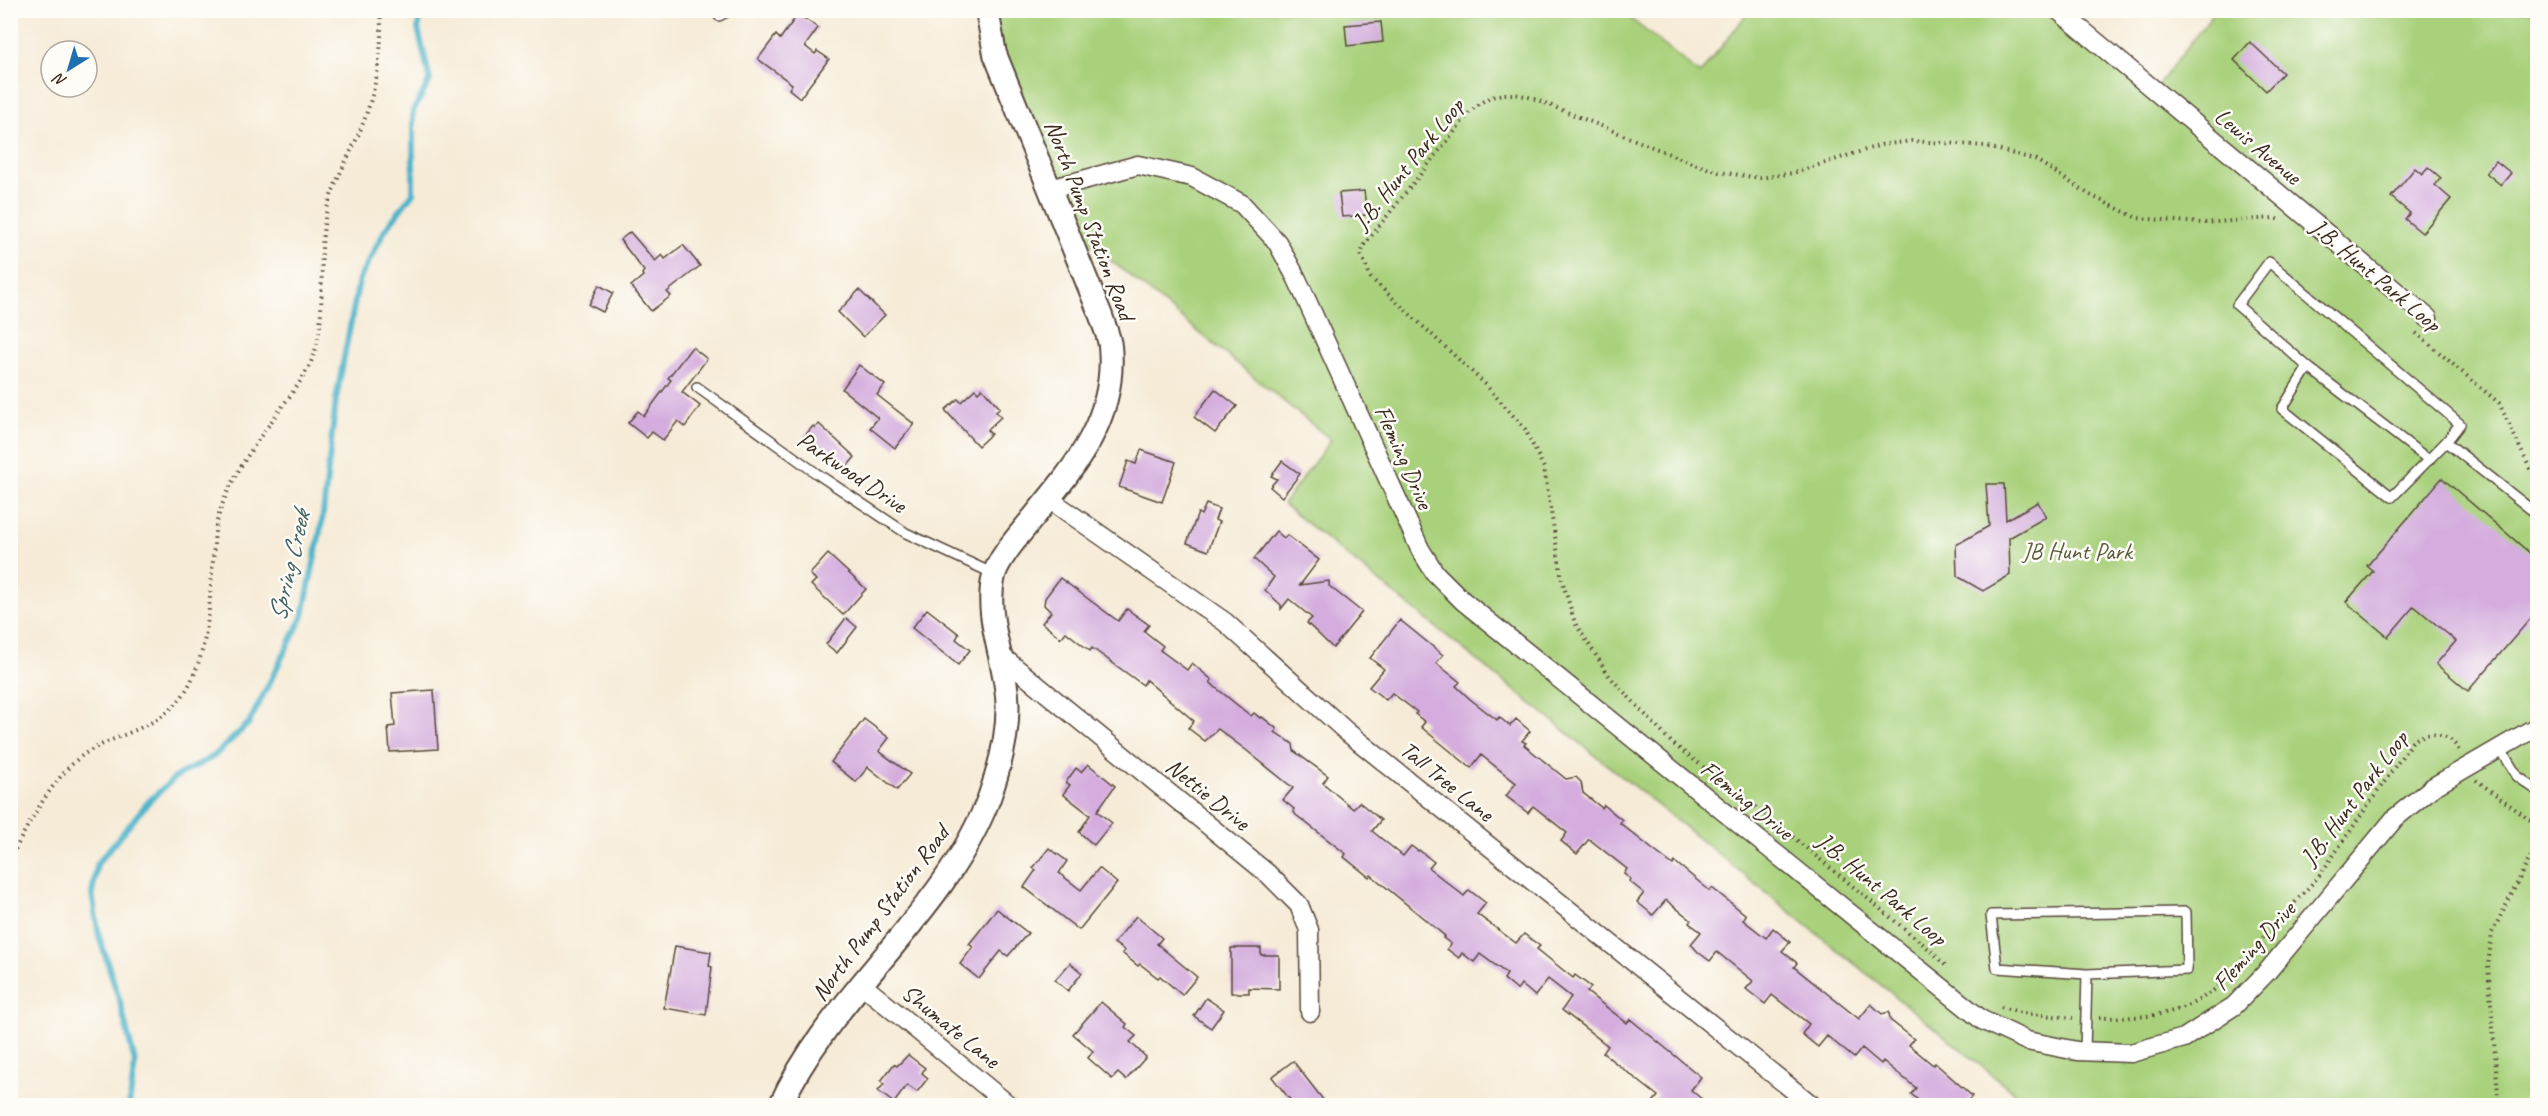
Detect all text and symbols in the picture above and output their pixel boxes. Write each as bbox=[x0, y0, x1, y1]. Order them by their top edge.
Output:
north arrow bbox=[39, 39, 99, 99]
text: N bbox=[48, 67, 71, 91]
street label: J.B. Hunt Park Loop bbox=[1345, 90, 1472, 237]
street label: Lewis Avenue bbox=[2209, 101, 2309, 192]
street label: North Pump Station Road bbox=[1038, 116, 1143, 328]
street label: J.B. Hunt Park Loop bbox=[2304, 211, 2449, 339]
street label: Fleming Drive bbox=[1368, 401, 1441, 515]
street label: Parkwood Drive bbox=[792, 425, 914, 521]
water label: Spring Creek bbox=[260, 502, 319, 624]
park label: JB Hunt Park bbox=[2021, 536, 2134, 566]
street label: J.B. Hunt Park Loop bbox=[2293, 723, 2416, 872]
street label: Tall Tree Lane bbox=[1394, 734, 1502, 829]
street label: Nettie Drive bbox=[1160, 751, 1258, 838]
street label: Fleming Drive bbox=[1695, 754, 1801, 848]
street label: North Pump Station Road bbox=[804, 817, 958, 1007]
street label: J.B. Hunt Park Loop bbox=[1810, 825, 1955, 953]
street label: Fleming Drive bbox=[2206, 893, 2304, 997]
street label: Shumate Lane bbox=[896, 977, 1008, 1076]

